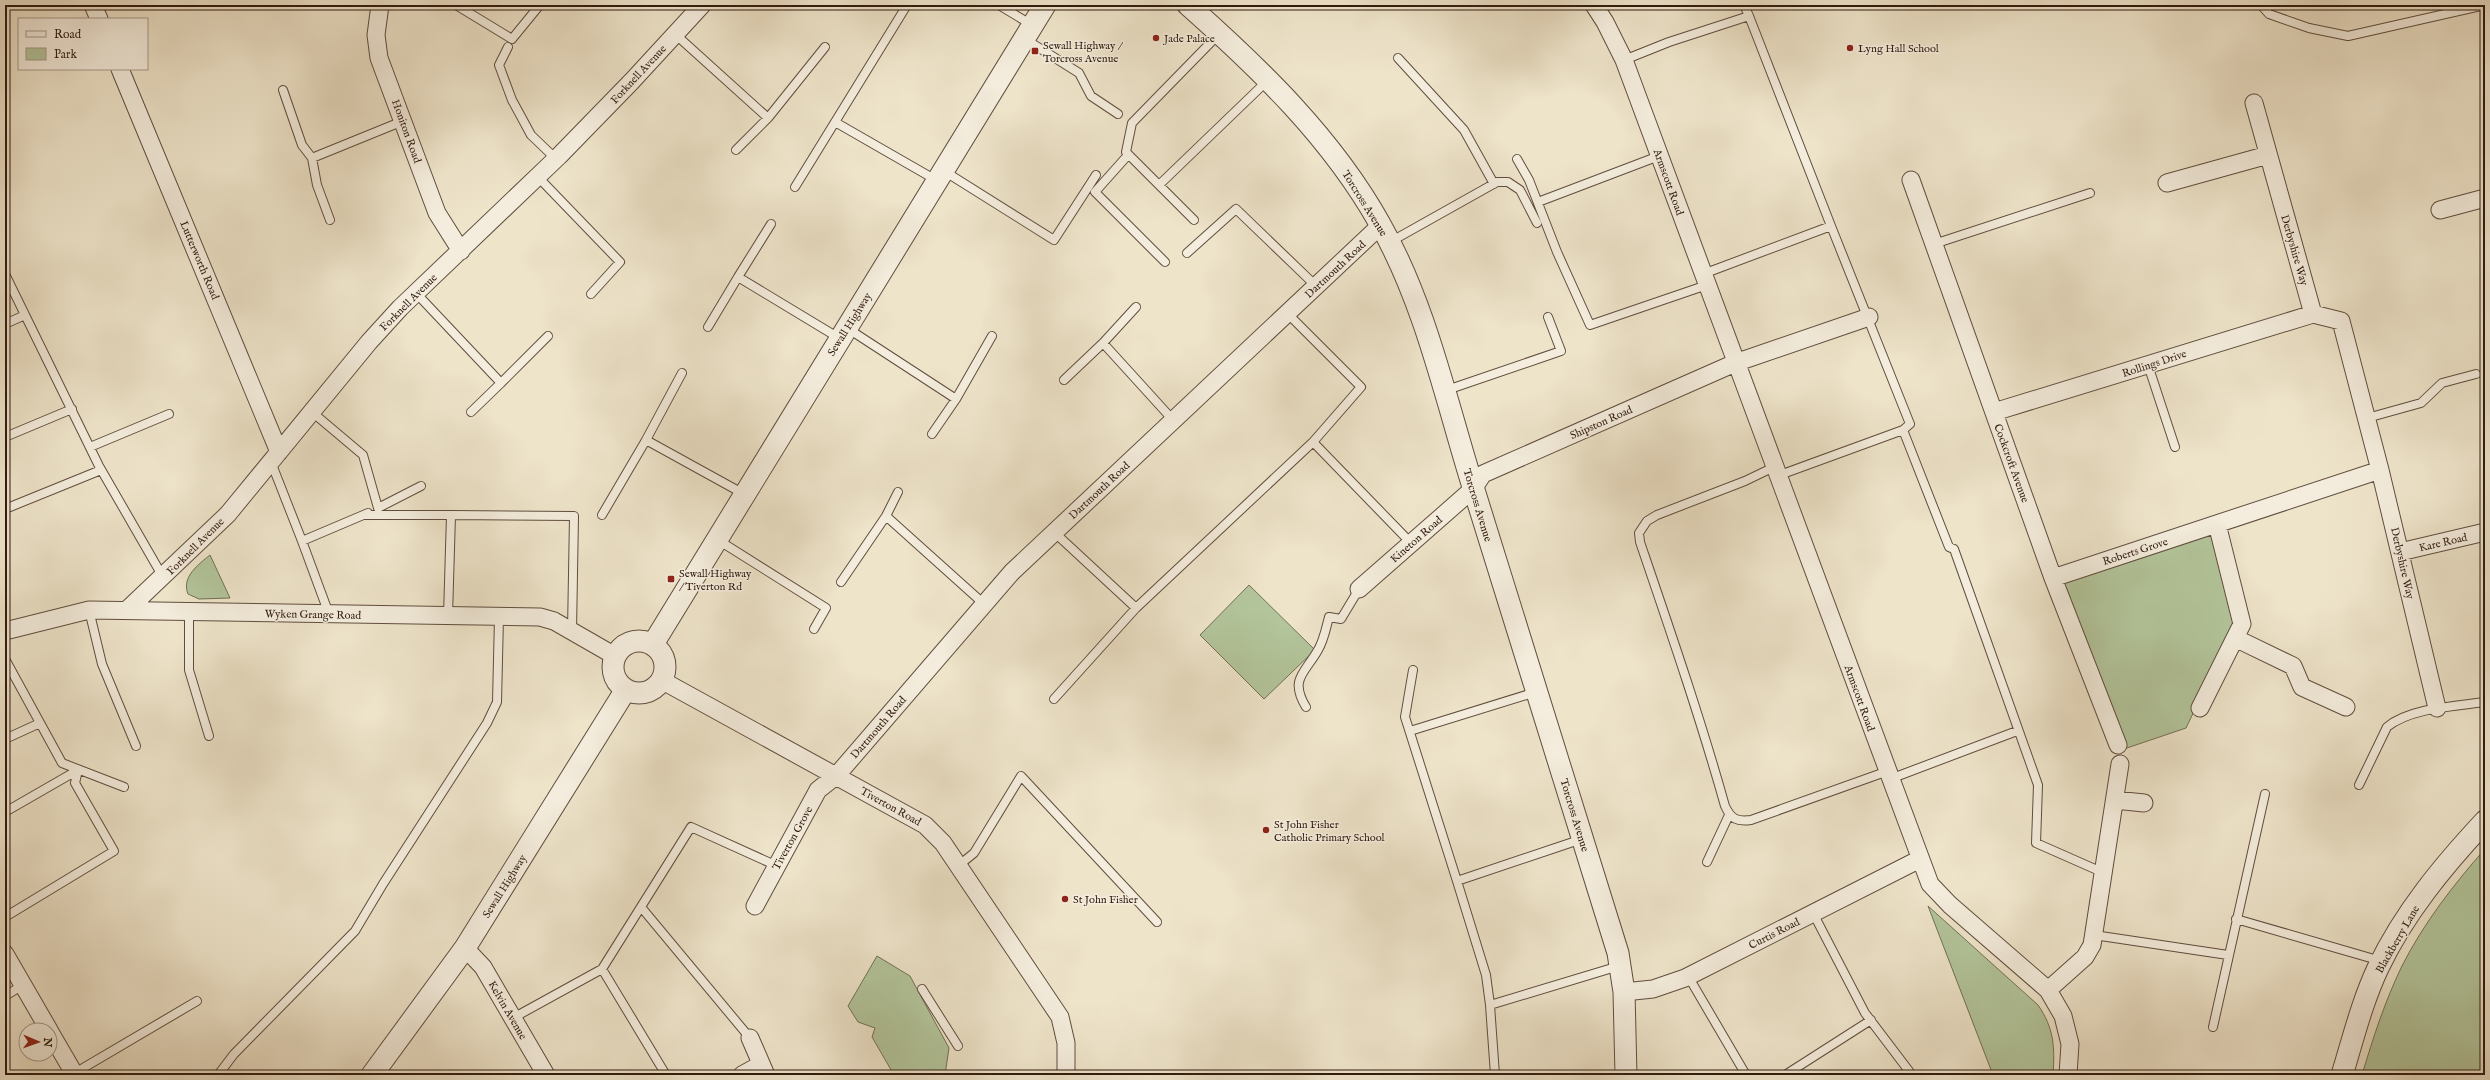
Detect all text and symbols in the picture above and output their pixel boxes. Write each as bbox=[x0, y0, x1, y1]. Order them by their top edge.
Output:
legend bbox=[18, 18, 148, 70]
text: Road bbox=[54, 27, 82, 42]
place label: Jade Palace bbox=[1162, 32, 1215, 46]
marker: Jade Palace bbox=[1151, 33, 1161, 43]
place label: Sewall Highway / Torcross Avenue bbox=[1043, 39, 1124, 66]
street label: Forknell Avenue bbox=[608, 42, 670, 107]
place label: Lyng Hall School bbox=[1858, 42, 1939, 56]
marker: Lyng Hall School bbox=[1845, 43, 1855, 53]
marker: Sewall Highway / Torcross Avenue bbox=[1030, 46, 1040, 56]
text: Park bbox=[54, 47, 77, 62]
street label: Honiton Road bbox=[388, 98, 424, 165]
street label: Armscott Road bbox=[1649, 146, 1687, 217]
street label: Torcross Avenue bbox=[1338, 168, 1390, 239]
street label: Derbyshire Way bbox=[2277, 213, 2311, 288]
street label: Lutterworth Road bbox=[176, 219, 222, 302]
street label: Dartmouth Road bbox=[1302, 238, 1369, 302]
street label: Forknell Avenue bbox=[377, 271, 440, 334]
street label: Sewall Highway bbox=[825, 290, 875, 359]
street label: Rollings Drive bbox=[2120, 347, 2188, 381]
street label: Shipston Road bbox=[1568, 403, 1635, 443]
street label: Cockcroft Avenue bbox=[1990, 422, 2032, 505]
street label: Dartmouth Road bbox=[1066, 459, 1133, 523]
street label: Torcross Avenue bbox=[1459, 467, 1495, 543]
street label: Kineton Road bbox=[1388, 513, 1446, 566]
street label: Forknell Avenue bbox=[164, 515, 227, 578]
street label: Derbyshire Way bbox=[2387, 526, 2417, 601]
street label: Kare Road bbox=[2418, 531, 2469, 555]
street label: Roberts Grove bbox=[2101, 535, 2170, 569]
place label: Sewall Highway / Tiverton Rd bbox=[679, 567, 752, 594]
marker: Sewall Highway / Tiverton Rd bbox=[666, 574, 676, 584]
street label: Wyken Grange Road bbox=[265, 607, 361, 623]
street label: Armscott Road bbox=[1840, 662, 1878, 733]
street label: Dartmouth Road bbox=[848, 693, 910, 762]
street label: Torcross Avenue bbox=[1556, 777, 1592, 853]
street label: Tiverton Road bbox=[858, 784, 924, 829]
street label: Tiverton Grove bbox=[769, 804, 816, 873]
place label: St John Fisher Catholic Primary School bbox=[1274, 818, 1385, 845]
marker: St John Fisher Catholic Primary School bbox=[1261, 825, 1271, 835]
street label: Sewall Highway bbox=[480, 852, 530, 921]
place label: St John Fisher bbox=[1073, 893, 1138, 907]
marker: St John Fisher bbox=[1060, 894, 1070, 904]
street label: Blackberry Lane bbox=[2373, 903, 2423, 976]
street label: Curtis Road bbox=[1747, 915, 1802, 953]
street label: Kelvin Avenue bbox=[485, 979, 530, 1042]
north arrow bbox=[18, 1022, 58, 1062]
text: N bbox=[40, 1036, 54, 1048]

